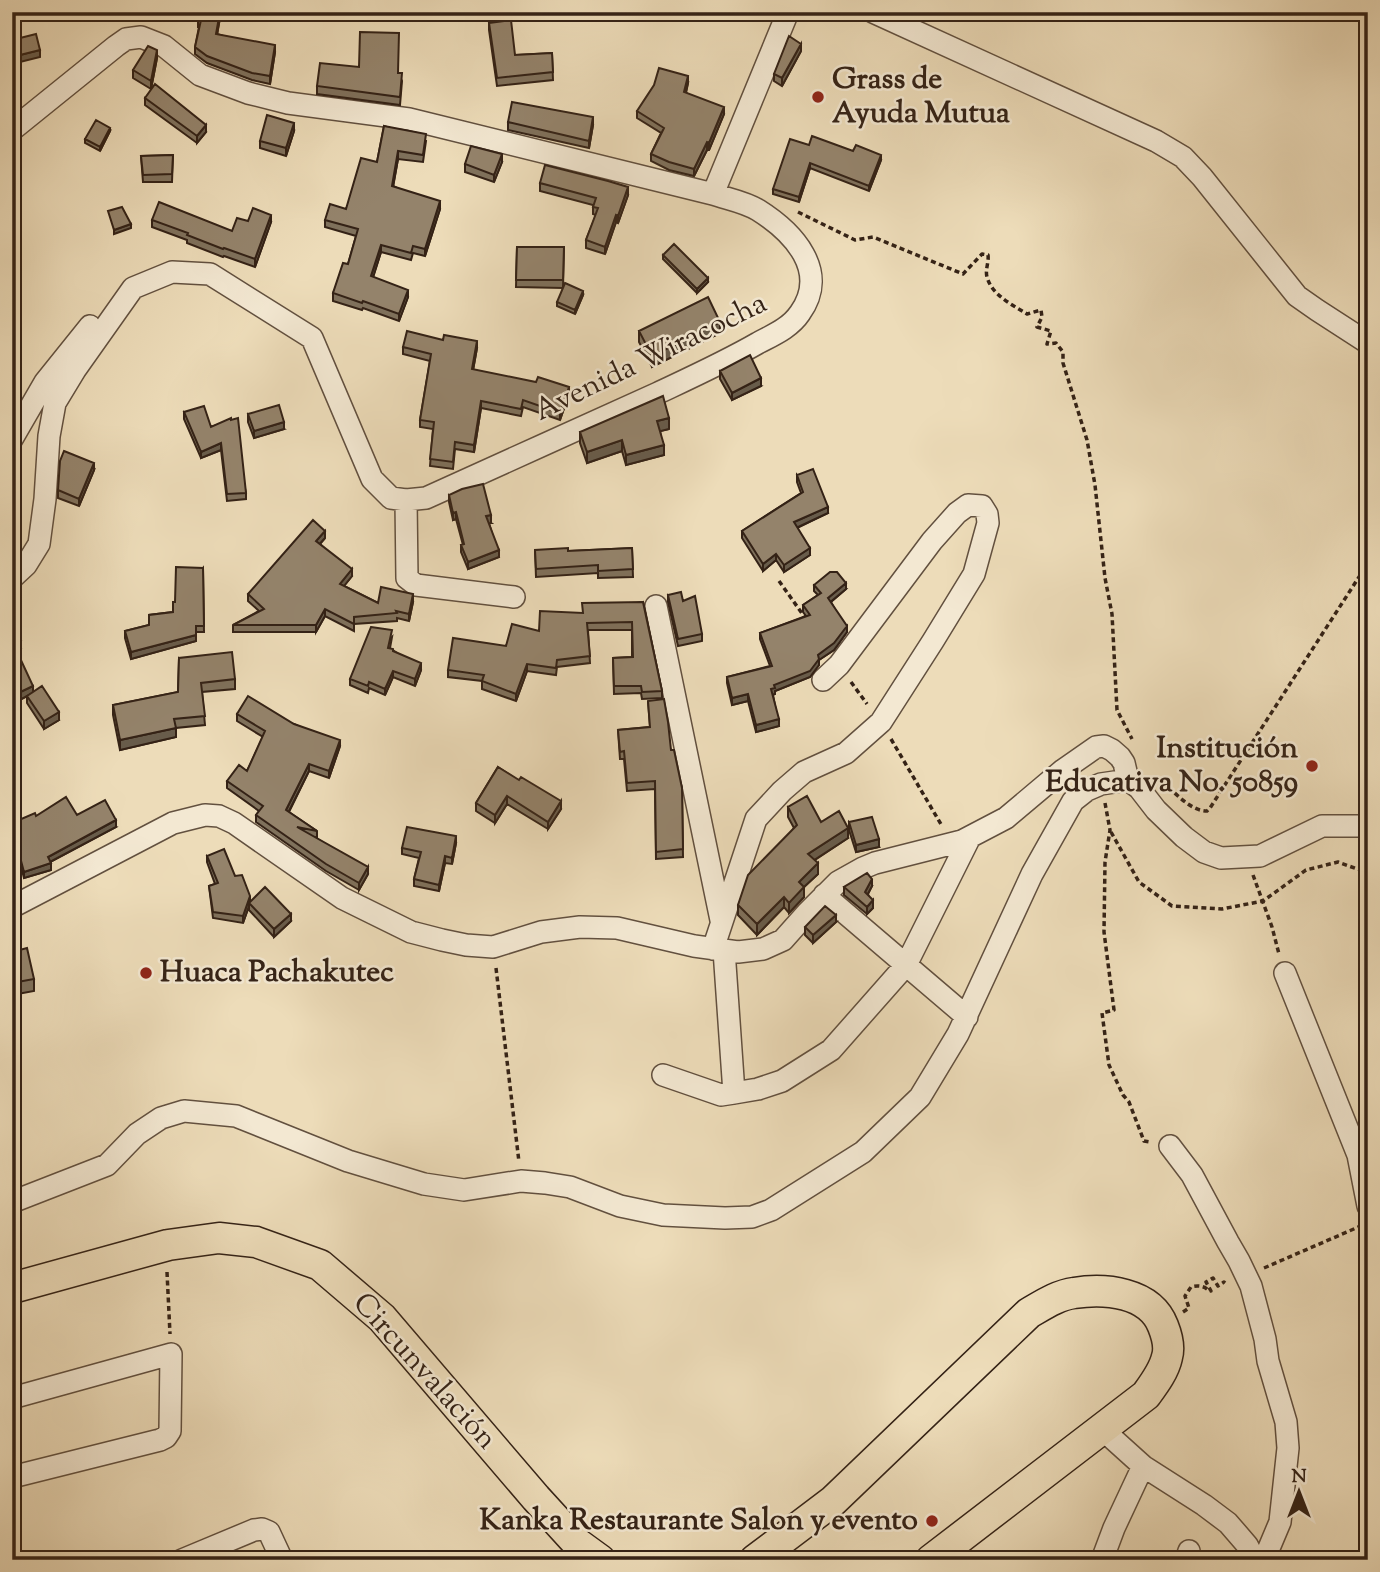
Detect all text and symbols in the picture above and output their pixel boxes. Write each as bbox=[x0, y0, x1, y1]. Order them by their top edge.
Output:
place label: Grass de Ayuda Mutua bbox=[832, 59, 1010, 136]
marker: Grass de Ayuda Mutua bbox=[810, 89, 826, 105]
street label: Avenida Wiracocha bbox=[527, 283, 775, 433]
place label: Institución Educativa No. 50859 bbox=[1045, 728, 1298, 805]
marker: Institución Educativa No. 50859 bbox=[1304, 758, 1320, 774]
place label: Huaca Pachakutec bbox=[160, 952, 394, 995]
marker: Huaca Pachakutec bbox=[138, 965, 154, 981]
street label: Circunvalación bbox=[342, 1284, 507, 1460]
north arrow bbox=[1264, 1456, 1334, 1526]
text: N bbox=[1291, 1464, 1307, 1491]
place label: Kanka Restaurante Salon y evento bbox=[480, 1500, 918, 1543]
marker: Kanka Restaurante Salon y evento bbox=[924, 1513, 940, 1529]

